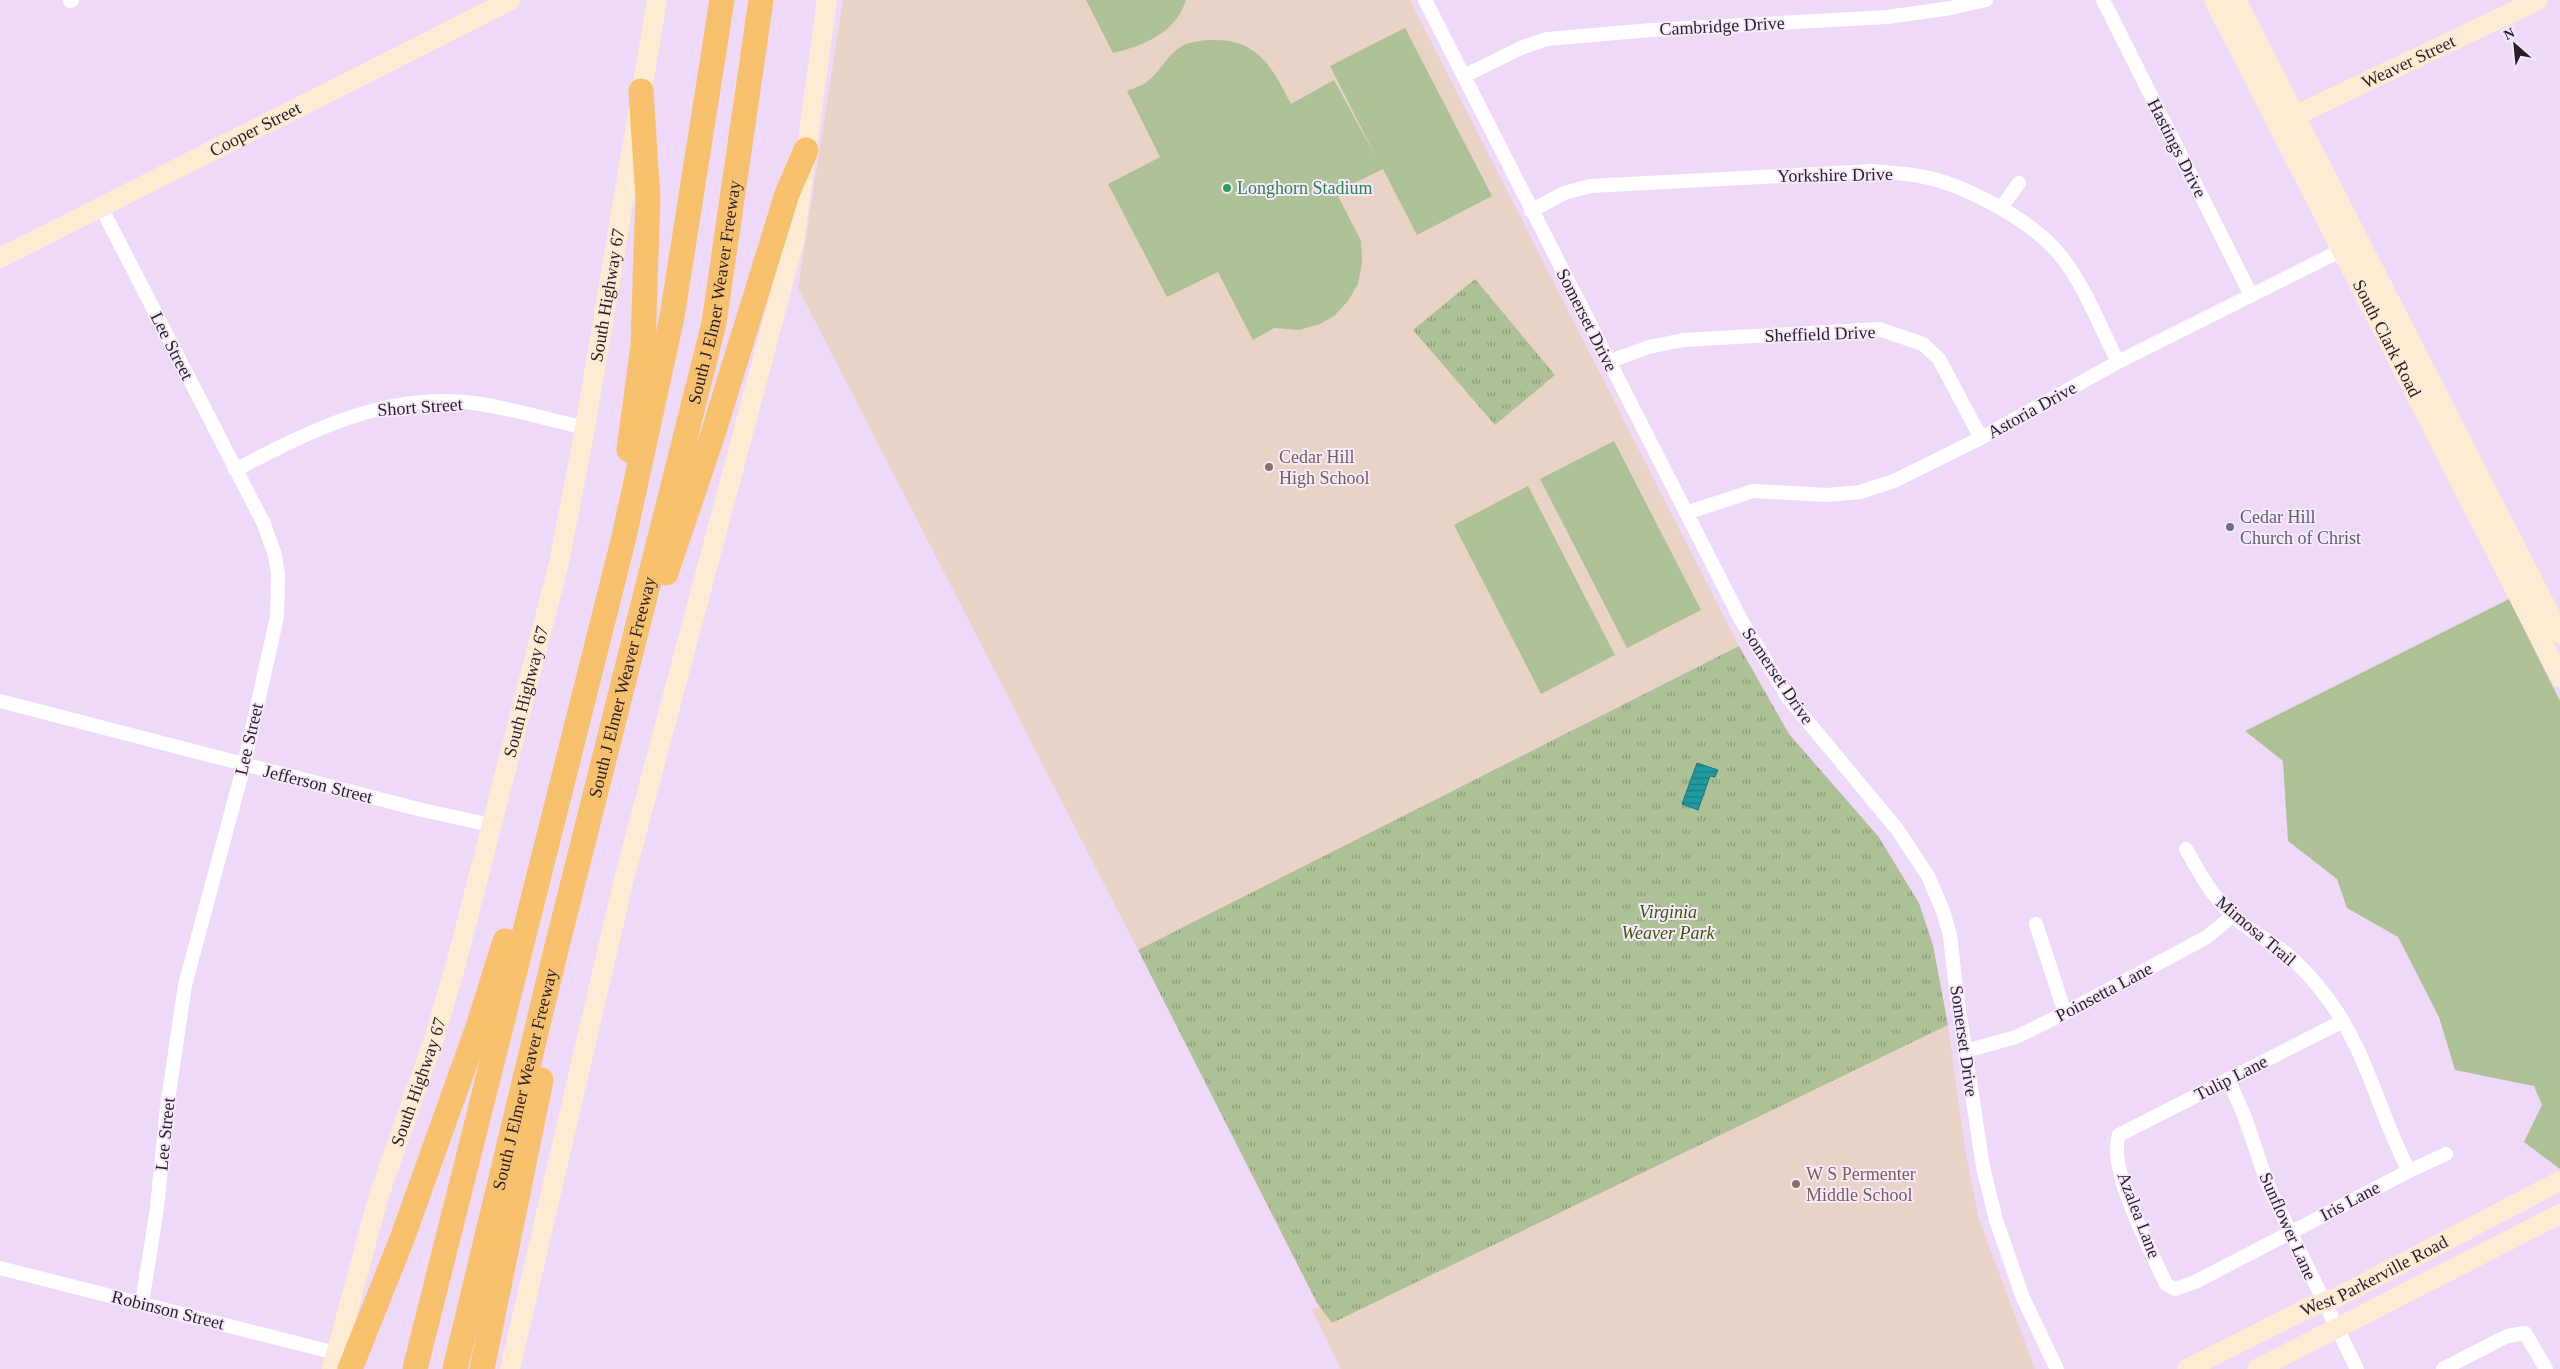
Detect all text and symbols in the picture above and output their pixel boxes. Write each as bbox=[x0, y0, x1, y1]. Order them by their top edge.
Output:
street label: Cambridge Drive bbox=[1659, 13, 1785, 39]
north arrow bbox=[2490, 20, 2540, 70]
text: N bbox=[2501, 25, 2517, 43]
street label: Weaver Street bbox=[2359, 31, 2459, 92]
street label: Hastings Drive bbox=[2143, 95, 2211, 201]
street label: Cooper Street bbox=[206, 98, 304, 160]
street label: Yorkshire Drive bbox=[1777, 164, 1893, 186]
place label: Longhorn Stadium bbox=[1237, 178, 1373, 198]
street label: South J Elmer Weaver Freeway bbox=[684, 179, 745, 406]
marker: Longhorn Stadium bbox=[1221, 182, 1233, 194]
street label: South Highway 67 bbox=[586, 227, 628, 363]
street label: Somerset Drive bbox=[1553, 265, 1621, 375]
street label: South Clark Road bbox=[2349, 276, 2425, 400]
street label: Lee Street bbox=[146, 309, 198, 383]
street label: Sheffield Drive bbox=[1764, 322, 1876, 346]
street label: Astoria Drive bbox=[1984, 377, 2080, 443]
street label: Short Street bbox=[377, 394, 463, 420]
place label: Cedar Hill High School bbox=[1279, 447, 1370, 488]
marker: Cedar Hill High School bbox=[1263, 461, 1275, 473]
place label: Cedar Hill Church of Christ bbox=[2240, 507, 2361, 548]
marker: Cedar Hill Church of Christ bbox=[2224, 521, 2236, 533]
street label: South J Elmer Weaver Freeway bbox=[585, 575, 660, 800]
street label: South Highway 67 bbox=[499, 624, 552, 760]
street label: Somerset Drive bbox=[1738, 624, 1818, 728]
street label: Lee Street bbox=[231, 701, 267, 777]
street label: Jefferson Street bbox=[261, 761, 375, 807]
street label: Mimosa Trail bbox=[2212, 892, 2300, 970]
park label: Virginia Weaver Park bbox=[1622, 902, 1715, 943]
street label: Poinsetta Lane bbox=[2052, 958, 2156, 1026]
street label: South J Elmer Weaver Freeway bbox=[488, 966, 561, 1192]
street label: Somerset Drive bbox=[1946, 984, 1982, 1098]
street label: South Highway 67 bbox=[387, 1015, 450, 1149]
street label: Tulip Lane bbox=[2191, 1051, 2271, 1105]
street label: Lee Street bbox=[151, 1096, 179, 1172]
place label: W S Permenter Middle School bbox=[1806, 1164, 1916, 1205]
street label: Azalea Lane bbox=[2113, 1169, 2165, 1261]
street label: Sunflower Lane bbox=[2255, 1169, 2321, 1283]
street label: Iris Lane bbox=[2317, 1177, 2383, 1225]
marker: W S Permenter Middle School bbox=[1790, 1178, 1802, 1190]
street label: West Parkerville Road bbox=[2297, 1231, 2451, 1320]
street label: Robinson Street bbox=[110, 1286, 226, 1334]

